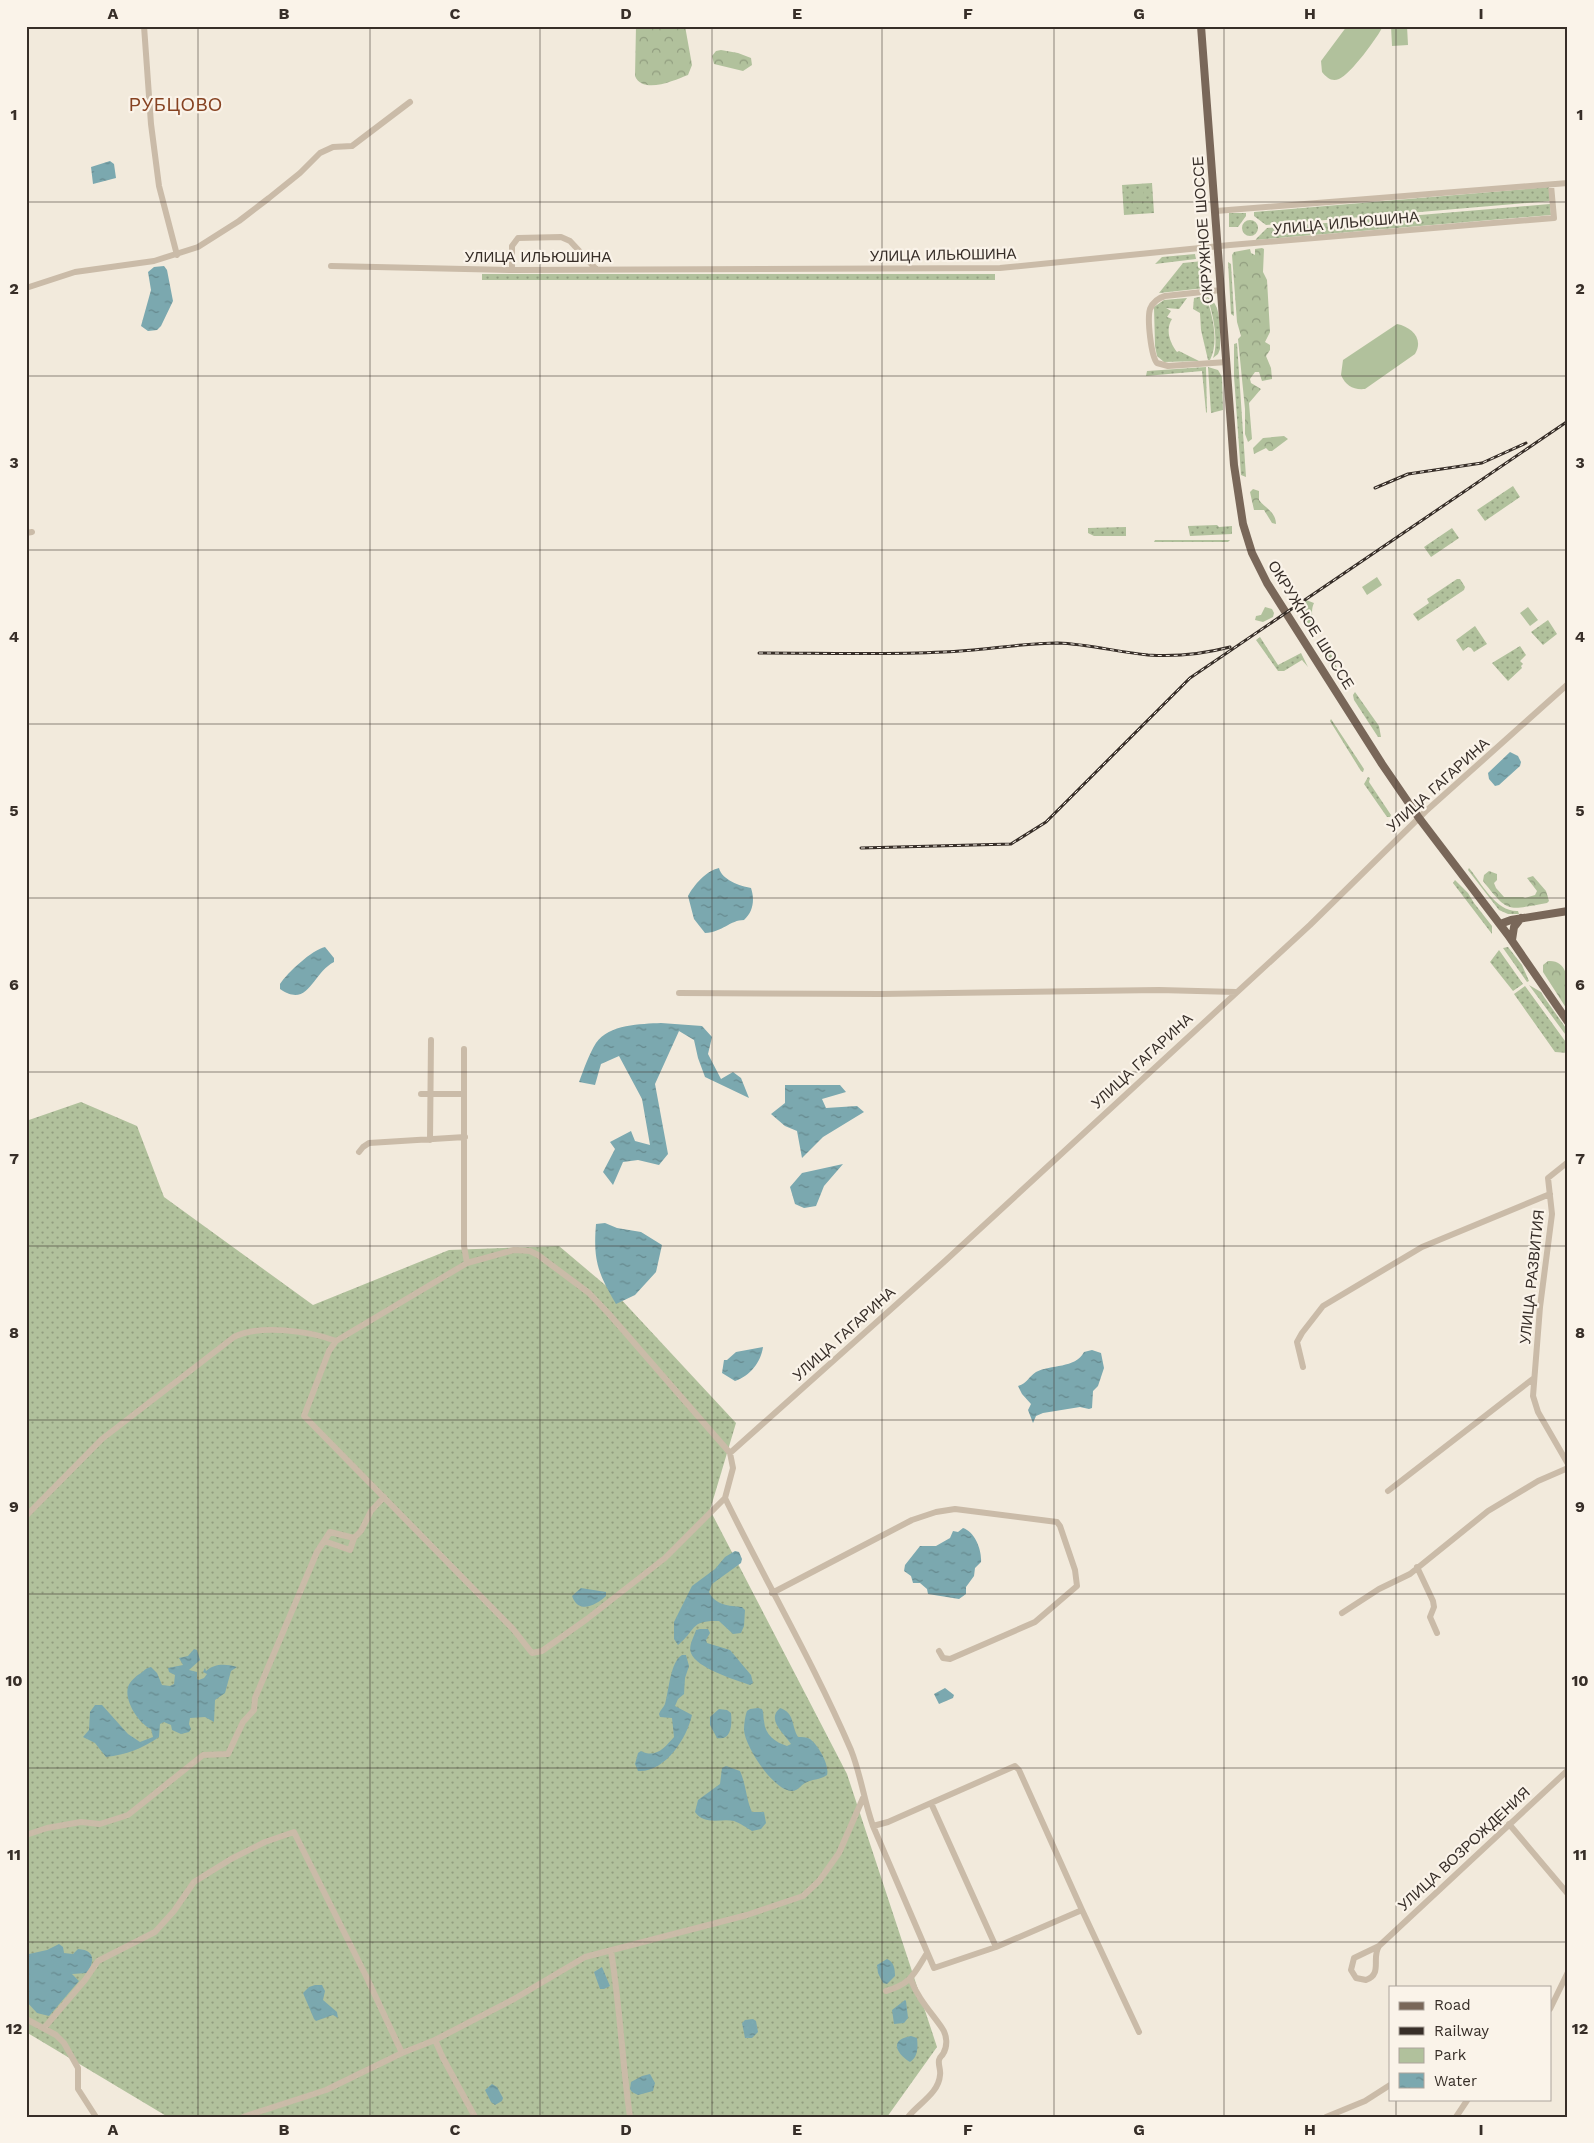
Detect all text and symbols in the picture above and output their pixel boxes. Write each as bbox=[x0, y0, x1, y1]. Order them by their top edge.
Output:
text: A bbox=[108, 4, 119, 23]
text: B bbox=[279, 4, 290, 23]
text: C bbox=[450, 4, 461, 23]
text: D bbox=[620, 4, 632, 23]
text: E bbox=[792, 4, 802, 23]
text: F bbox=[963, 4, 973, 23]
text: G bbox=[1133, 4, 1145, 23]
text: H bbox=[1304, 4, 1316, 23]
text: I bbox=[1478, 4, 1484, 23]
district label: РУБЦОВО bbox=[129, 94, 223, 115]
text: 1 bbox=[11, 105, 17, 124]
text: 1 bbox=[1577, 105, 1583, 124]
street label: ОКРУЖНОЕ ШОССЕ bbox=[1189, 155, 1217, 305]
street label: УЛИЦА ИЛЬЮШИНА bbox=[1272, 208, 1420, 238]
street label: УЛИЦА ИЛЬЮШИНА bbox=[869, 245, 1017, 265]
street label: УЛИЦА ИЛЬЮШИНА bbox=[465, 248, 611, 266]
text: 2 bbox=[9, 279, 19, 298]
text: 2 bbox=[1575, 279, 1585, 298]
text: 3 bbox=[9, 453, 19, 472]
text: 3 bbox=[1575, 453, 1585, 472]
street label: ОКРУЖНОЕ ШОССЕ bbox=[1264, 557, 1358, 693]
text: 4 bbox=[9, 627, 19, 646]
text: 4 bbox=[1575, 627, 1585, 646]
street label: УЛИЦА ГАГАРИНА bbox=[1383, 734, 1493, 836]
text: 5 bbox=[9, 801, 19, 820]
text: 5 bbox=[1575, 801, 1585, 820]
text: 6 bbox=[9, 975, 19, 994]
text: 6 bbox=[1575, 975, 1585, 994]
street label: УЛИЦА ГАГАРИНА bbox=[1088, 1009, 1196, 1113]
text: 7 bbox=[9, 1149, 19, 1168]
text: 7 bbox=[1575, 1149, 1585, 1168]
street label: УЛИЦА РАЗВИТИЯ bbox=[1516, 1209, 1548, 1345]
street label: УЛИЦА ГАГАРИНА bbox=[789, 1283, 899, 1385]
text: 8 bbox=[9, 1323, 19, 1342]
text: 8 bbox=[1575, 1323, 1585, 1342]
text: 9 bbox=[9, 1497, 19, 1516]
text: 9 bbox=[1575, 1497, 1585, 1516]
text: 10 bbox=[5, 1671, 23, 1690]
text: 10 bbox=[1571, 1671, 1589, 1690]
street label: УЛИЦА ВОЗРОЖДЕНИЯ bbox=[1394, 1783, 1534, 1915]
text: 11 bbox=[7, 1845, 21, 1864]
text: 11 bbox=[1573, 1845, 1587, 1864]
legend bbox=[1389, 1986, 1552, 2100]
text: Road bbox=[1434, 1996, 1471, 2014]
text: 12 bbox=[6, 2019, 22, 2038]
text: 12 bbox=[1572, 2019, 1588, 2038]
text: Railway bbox=[1434, 2022, 1489, 2040]
text: Park bbox=[1434, 2046, 1467, 2064]
text: Water bbox=[1434, 2072, 1477, 2090]
text: A bbox=[108, 2120, 119, 2139]
text: B bbox=[279, 2120, 290, 2139]
text: C bbox=[450, 2120, 461, 2139]
text: D bbox=[620, 2120, 632, 2139]
text: E bbox=[792, 2120, 802, 2139]
text: F bbox=[963, 2120, 973, 2139]
text: G bbox=[1133, 2120, 1145, 2139]
text: H bbox=[1304, 2120, 1316, 2139]
text: I bbox=[1478, 2120, 1484, 2139]

